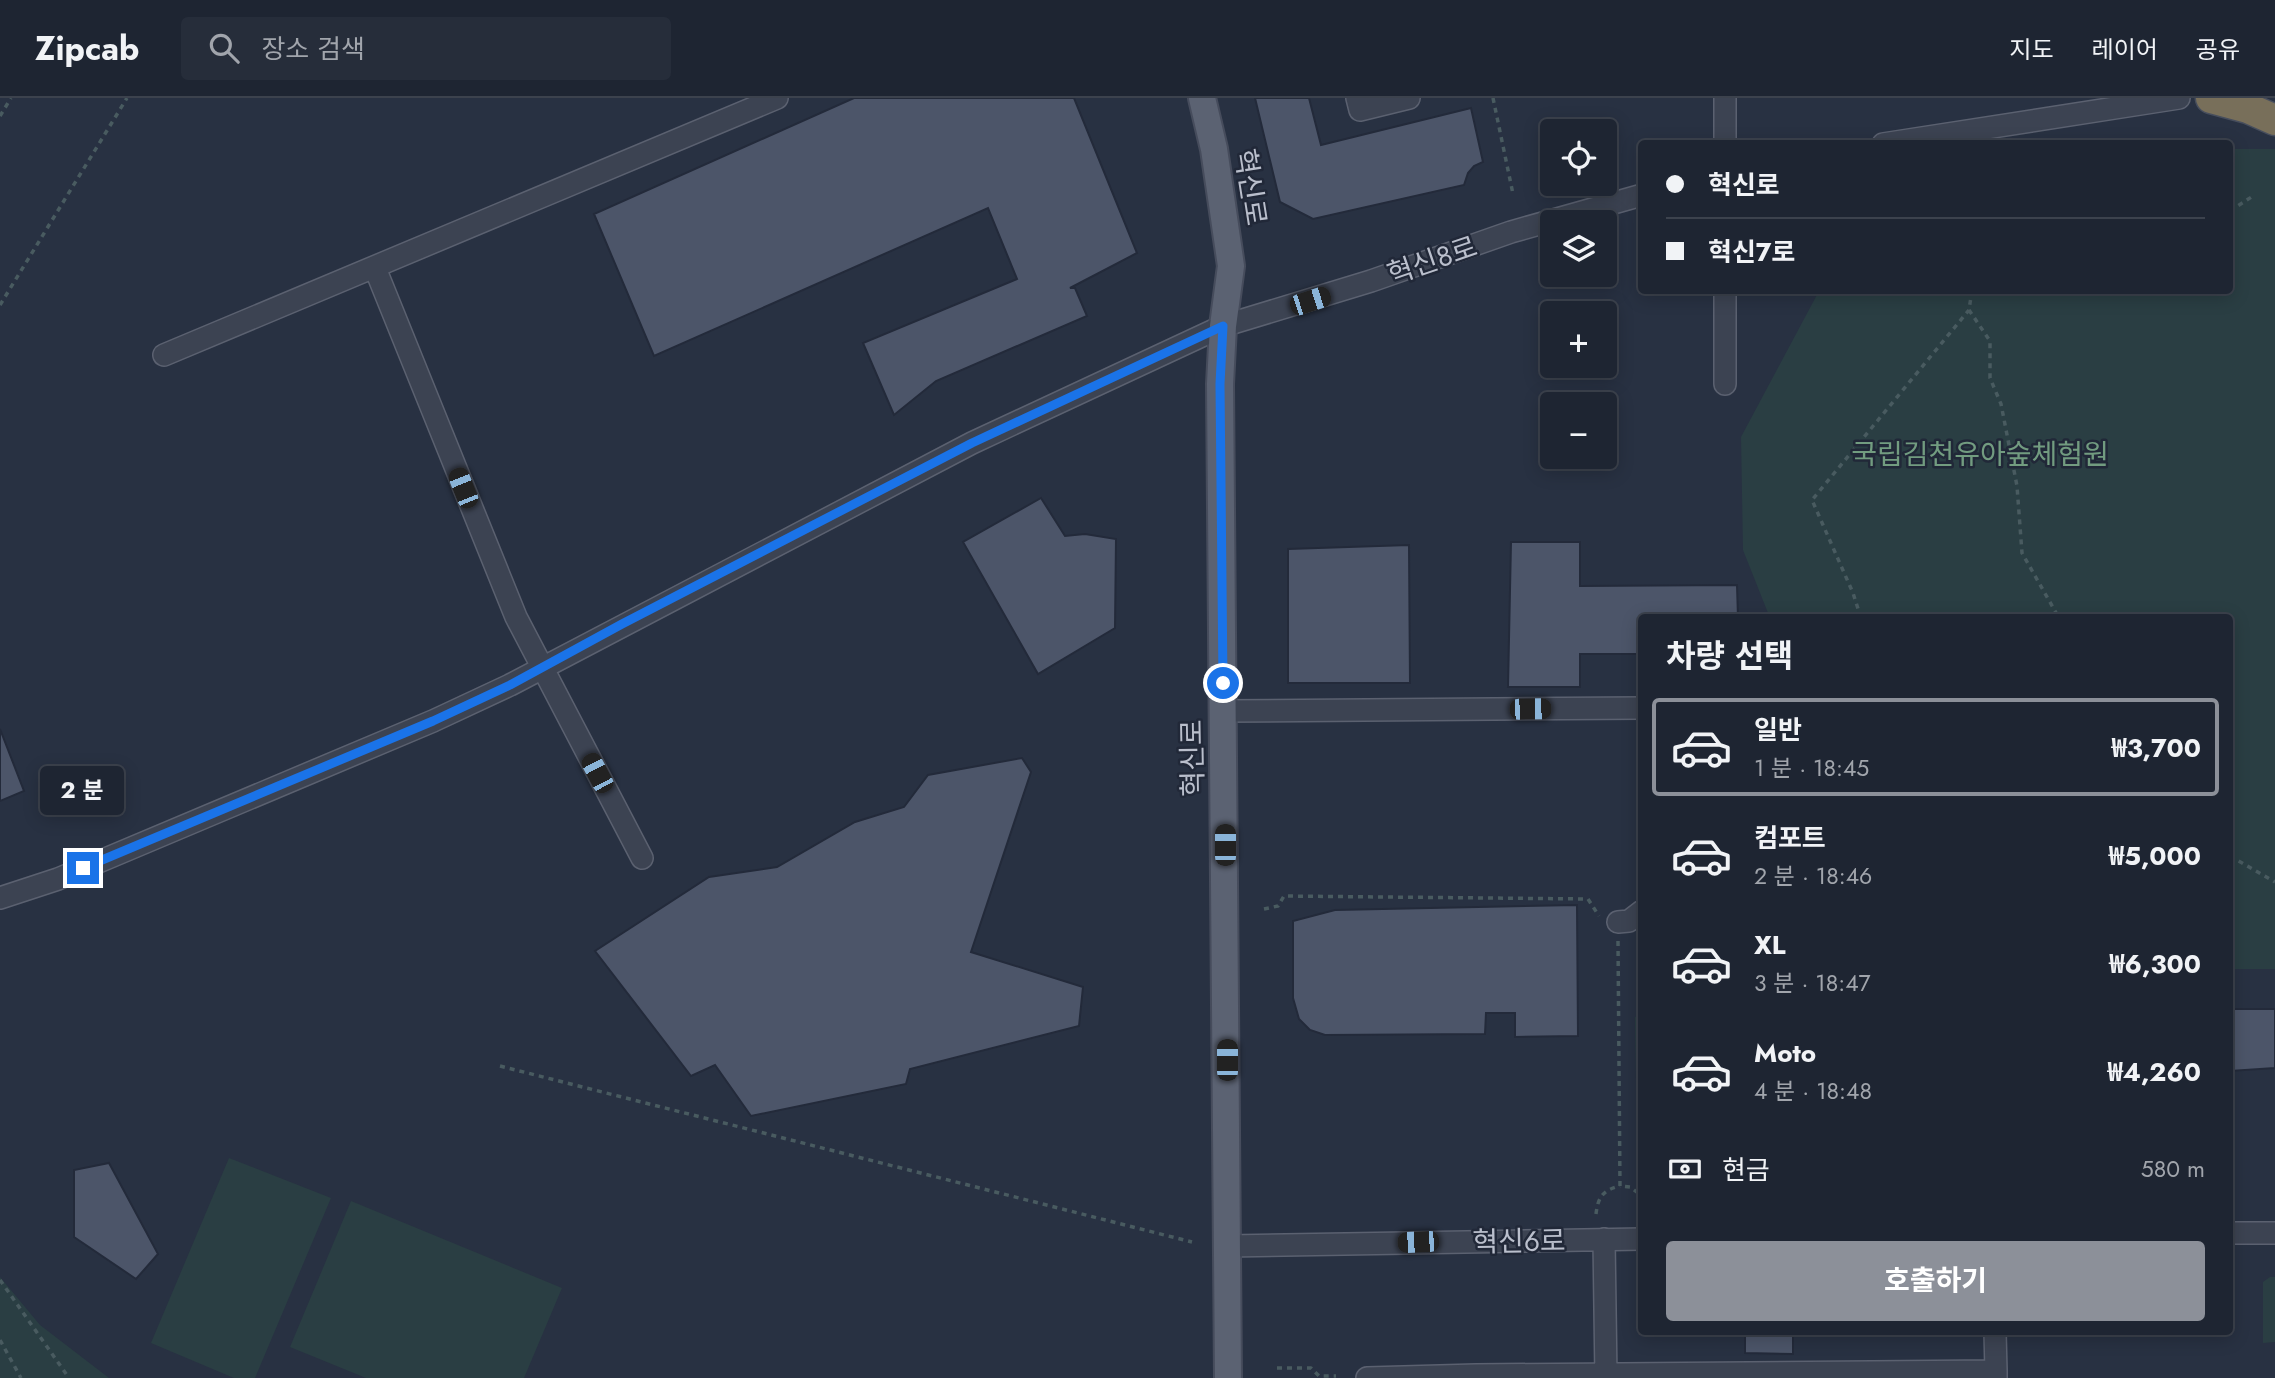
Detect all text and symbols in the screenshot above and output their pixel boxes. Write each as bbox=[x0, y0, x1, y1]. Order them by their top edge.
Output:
search box bbox=[181, 17, 671, 80]
text: Zipcab bbox=[35, 25, 139, 72]
icon: search bbox=[205, 29, 243, 67]
text: 장소 검색 bbox=[261, 30, 365, 68]
text: 지도 bbox=[2009, 32, 2054, 67]
text: 레이어 bbox=[2092, 32, 2158, 67]
text: 공유 bbox=[2196, 32, 2240, 67]
map controls bbox=[1540, 119, 1617, 469]
button: locate bbox=[1540, 119, 1617, 196]
street label: 혁신로 bbox=[1224, 146, 1277, 228]
text: 혁신로 bbox=[1708, 166, 1780, 204]
button: layers bbox=[1540, 210, 1617, 287]
street label: 혁신8로 bbox=[1382, 226, 1483, 295]
text: 혁신7로 bbox=[1708, 233, 1795, 271]
car bbox=[1287, 285, 1334, 317]
button: + bbox=[1540, 301, 1617, 378]
button: − bbox=[1540, 392, 1617, 469]
park label: 국립김천유아숲체험원 bbox=[1851, 434, 2109, 475]
car bbox=[446, 465, 481, 511]
text: 차량 선택 bbox=[1666, 633, 1793, 679]
route start bbox=[1207, 667, 1239, 699]
car bbox=[1509, 698, 1552, 720]
text: 일반 bbox=[1754, 711, 1802, 749]
icon: car bbox=[1670, 716, 1733, 779]
street label: 혁신로 bbox=[1171, 719, 1214, 797]
text: ₩3,700 bbox=[2111, 729, 2201, 767]
car bbox=[578, 750, 617, 796]
text: 1 분 · 18:45 bbox=[1754, 751, 1869, 785]
callout: 2 분 bbox=[41, 766, 125, 816]
text: 2 분 bbox=[60, 773, 104, 807]
text: 컴포트 bbox=[1754, 819, 1826, 857]
car bbox=[1215, 824, 1236, 866]
icon: car bbox=[1670, 824, 1733, 887]
text: ₩5,000 bbox=[2109, 837, 2201, 875]
route end bbox=[67, 852, 99, 884]
text: 2 분 · 18:46 bbox=[1754, 859, 1872, 893]
text: XL bbox=[1754, 926, 1786, 964]
icon: car bbox=[1670, 932, 1733, 995]
text: ₩6,300 bbox=[2109, 945, 2201, 983]
text: 3 분 · 18:47 bbox=[1754, 966, 1871, 1000]
text: Moto bbox=[1754, 1034, 1816, 1072]
car bbox=[1217, 1039, 1238, 1081]
icon: car bbox=[1670, 1040, 1733, 1103]
text: ₩4,260 bbox=[2107, 1053, 2201, 1091]
text: 4 분 · 18:48 bbox=[1754, 1074, 1872, 1108]
icon: cash bbox=[1666, 1150, 1704, 1188]
text: 현금 bbox=[1722, 1151, 1770, 1189]
text: 580 m bbox=[2141, 1152, 2205, 1186]
street label: 혁신6로 bbox=[1472, 1220, 1566, 1263]
car bbox=[1397, 1231, 1440, 1253]
button: 호출하기 bbox=[1666, 1241, 2205, 1321]

